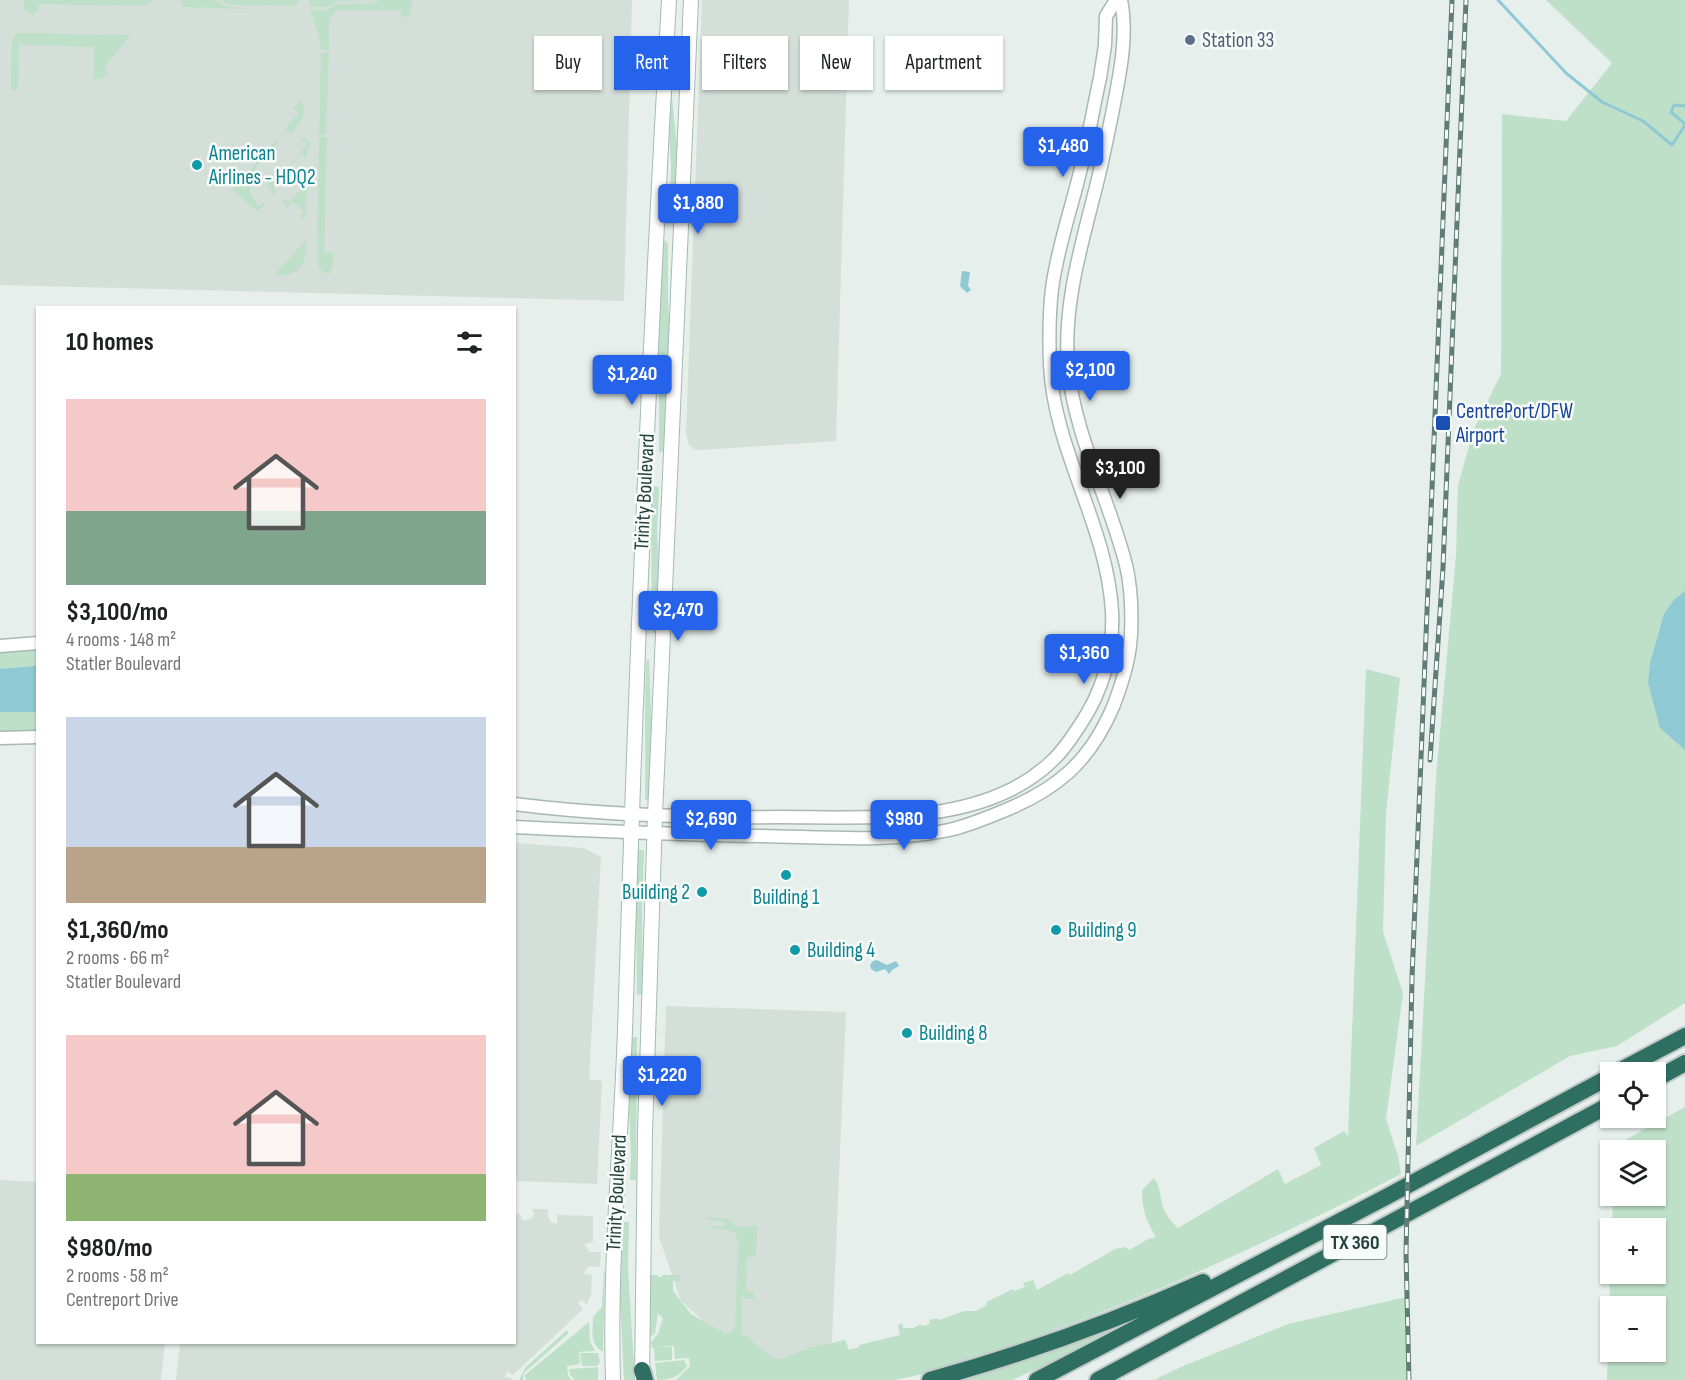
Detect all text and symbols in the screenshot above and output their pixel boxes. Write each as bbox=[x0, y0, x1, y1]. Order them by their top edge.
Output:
place label: Station 33 bbox=[1202, 28, 1274, 53]
marker: Station 33 bbox=[1183, 33, 1197, 47]
chip: Buy bbox=[534, 36, 602, 90]
chip: Rent bbox=[614, 36, 690, 90]
chip: Filters bbox=[702, 36, 788, 90]
chip: New bbox=[800, 36, 873, 90]
chip: Apartment bbox=[885, 36, 1003, 90]
pin: $1,480 bbox=[1014, 127, 1112, 178]
text: $1,480 bbox=[1037, 134, 1089, 158]
place label: American Airlines - HDQ2 bbox=[208, 141, 316, 190]
marker: American Airlines - HDQ2 bbox=[190, 158, 204, 172]
pin: $1,880 bbox=[649, 184, 747, 235]
text: $1,880 bbox=[672, 191, 724, 215]
icon: filters bbox=[453, 326, 486, 359]
text: 10 homes bbox=[66, 327, 154, 358]
pin: $2,100 bbox=[1041, 351, 1139, 402]
pin: $1,240 bbox=[583, 355, 681, 406]
text: $2,100 bbox=[1065, 358, 1115, 382]
text: $1,240 bbox=[607, 362, 657, 386]
place label: CentrePort/DFW Airport bbox=[1455, 399, 1573, 448]
marker: CentrePort/DFW Airport bbox=[1434, 414, 1452, 432]
street label: Trinity Boulevard bbox=[629, 433, 660, 551]
icon: home bbox=[222, 438, 330, 546]
pin: $3,100 bbox=[1071, 449, 1169, 500]
text: $3,100 bbox=[1095, 456, 1145, 480]
pin: $2,470 bbox=[629, 591, 727, 642]
text: $3,100/mo bbox=[66, 597, 168, 628]
text: $2,470 bbox=[653, 598, 704, 622]
text: 4 rooms · 148 m² bbox=[66, 628, 176, 652]
pin: $1,360 bbox=[1035, 634, 1133, 685]
text: $1,360 bbox=[1059, 641, 1109, 665]
text: Statler Boulevard bbox=[66, 652, 181, 676]
icon: home bbox=[222, 756, 330, 864]
pin: $2,690 bbox=[662, 800, 760, 851]
pin: $980 bbox=[868, 800, 940, 851]
text: $2,690 bbox=[685, 807, 737, 831]
text: $980 bbox=[885, 807, 923, 831]
marker: Building 1 bbox=[779, 868, 793, 882]
place label: Building 2 bbox=[622, 880, 690, 905]
marker: Building 2 bbox=[695, 885, 709, 899]
place label: Building 1 bbox=[753, 885, 820, 910]
text: $1,360/mo bbox=[66, 915, 169, 946]
place label: Building 9 bbox=[1068, 918, 1137, 943]
marker: Building 9 bbox=[1049, 923, 1063, 937]
place label: Building 4 bbox=[807, 938, 875, 963]
marker: Building 4 bbox=[788, 943, 802, 957]
text: 2 rooms · 66 m² bbox=[66, 946, 170, 970]
text: Statler Boulevard bbox=[66, 970, 181, 994]
place label: Building 8 bbox=[919, 1021, 988, 1046]
marker: Building 8 bbox=[900, 1026, 914, 1040]
pin: $1,220 bbox=[613, 1056, 711, 1107]
map controls bbox=[1600, 1062, 1666, 1362]
button: locate bbox=[1600, 1062, 1666, 1128]
text: $1,220 bbox=[637, 1063, 687, 1087]
icon: home bbox=[222, 1074, 330, 1182]
street label: Trinity Boulevard bbox=[601, 1134, 632, 1252]
button: layers bbox=[1600, 1140, 1666, 1206]
button: + bbox=[1600, 1218, 1666, 1284]
road number: TX 360 bbox=[1324, 1225, 1386, 1259]
text: $980/mo bbox=[66, 1233, 153, 1264]
text: 2 rooms · 58 m² bbox=[66, 1264, 169, 1288]
text: Centreport Drive bbox=[66, 1288, 179, 1312]
button: − bbox=[1600, 1296, 1666, 1362]

